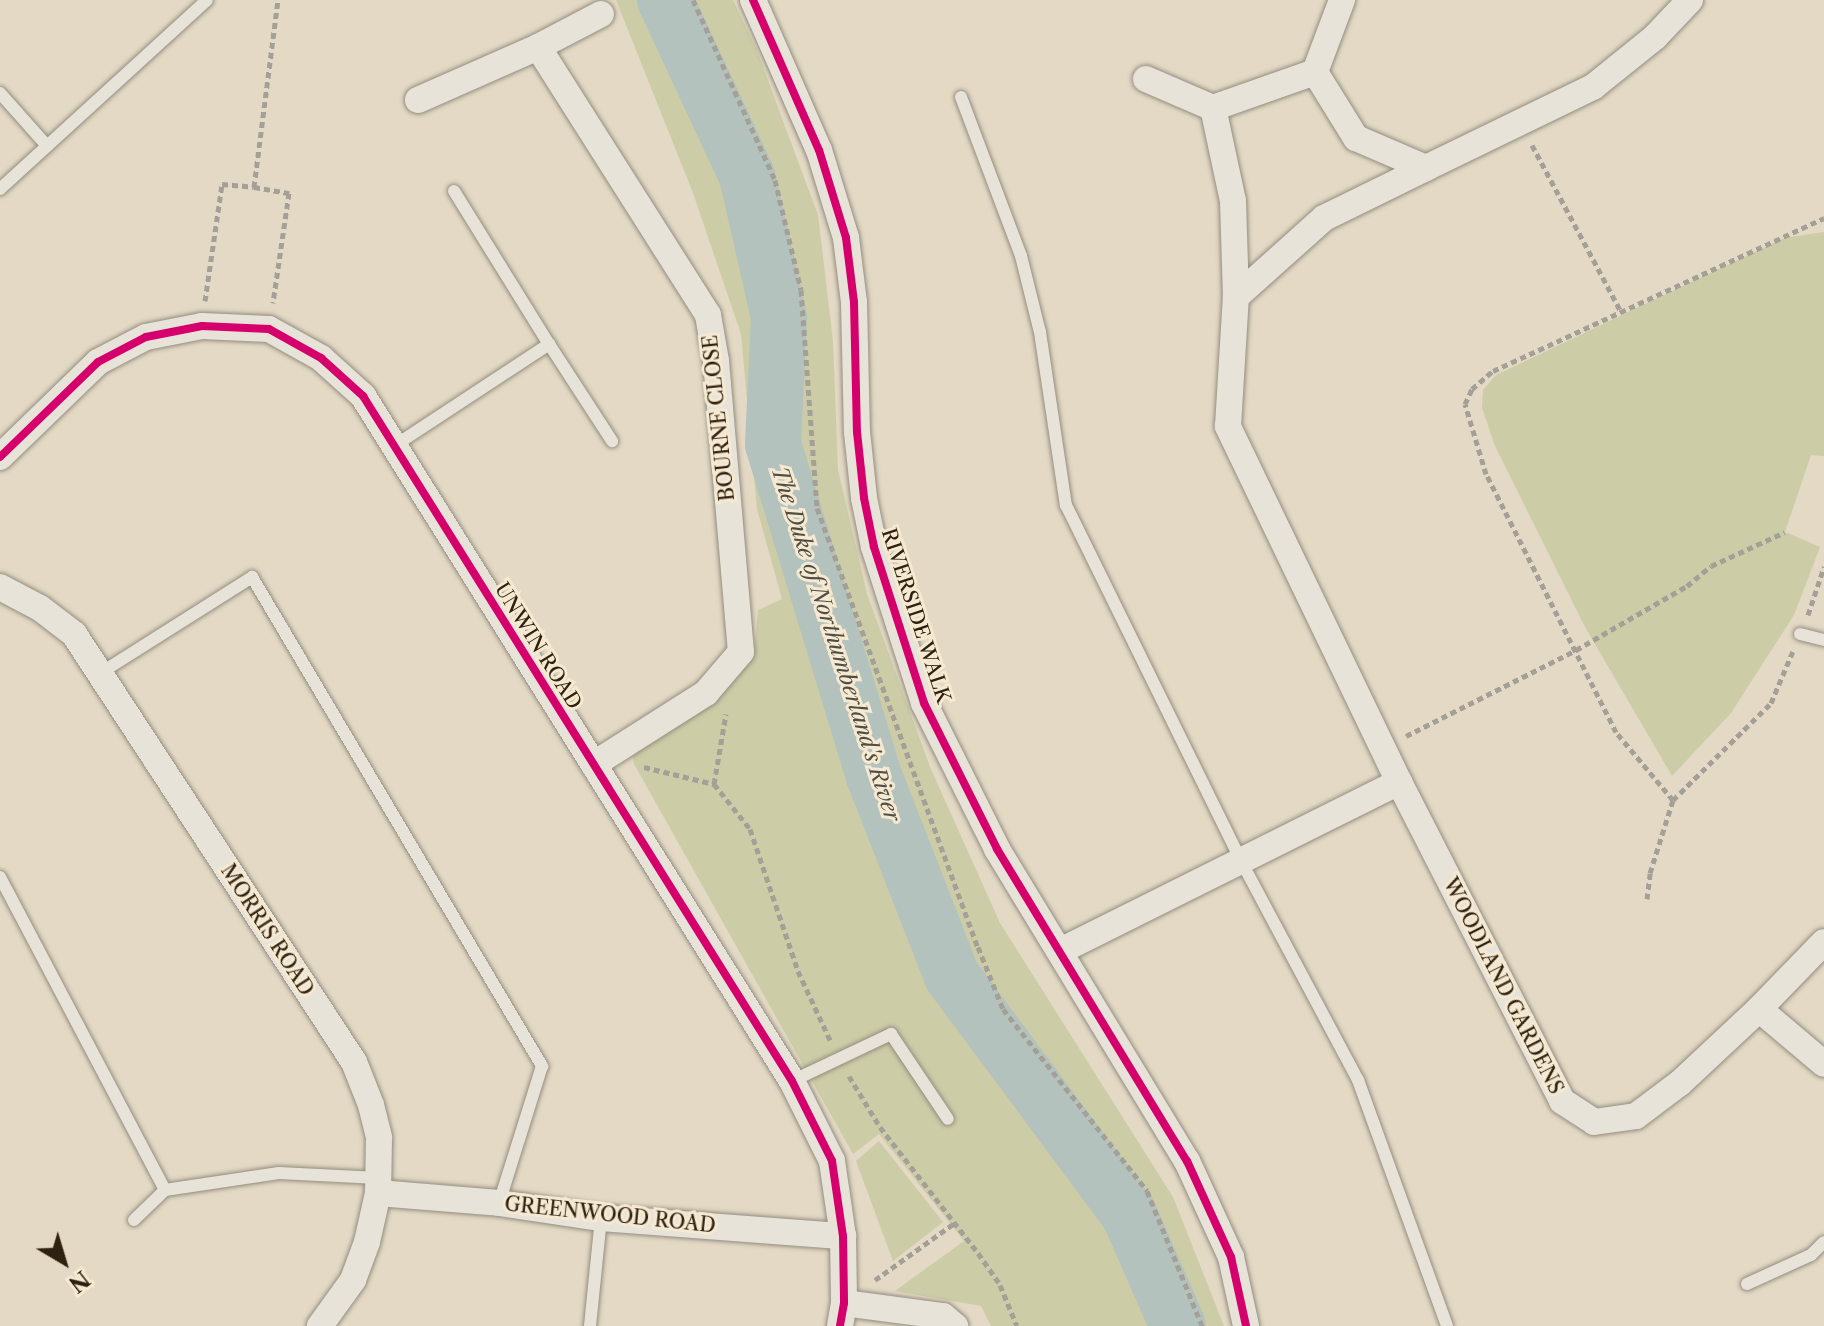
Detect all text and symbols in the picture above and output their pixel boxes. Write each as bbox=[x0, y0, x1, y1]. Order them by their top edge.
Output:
street label: BOURNE CLOSE bbox=[698, 334, 740, 502]
water label: The Duke of Northumberland's River bbox=[766, 463, 906, 825]
street label: RIVERSIDE WALK bbox=[876, 525, 956, 707]
street label: UNWIN ROAD bbox=[489, 578, 587, 714]
street label: MORRIS ROAD bbox=[216, 860, 318, 1000]
street label: WOODLAND GARDENS bbox=[1438, 874, 1568, 1098]
street label: GREENWOOD ROAD bbox=[503, 1192, 717, 1238]
north arrow bbox=[24, 1222, 104, 1302]
text: N bbox=[63, 1265, 95, 1298]

